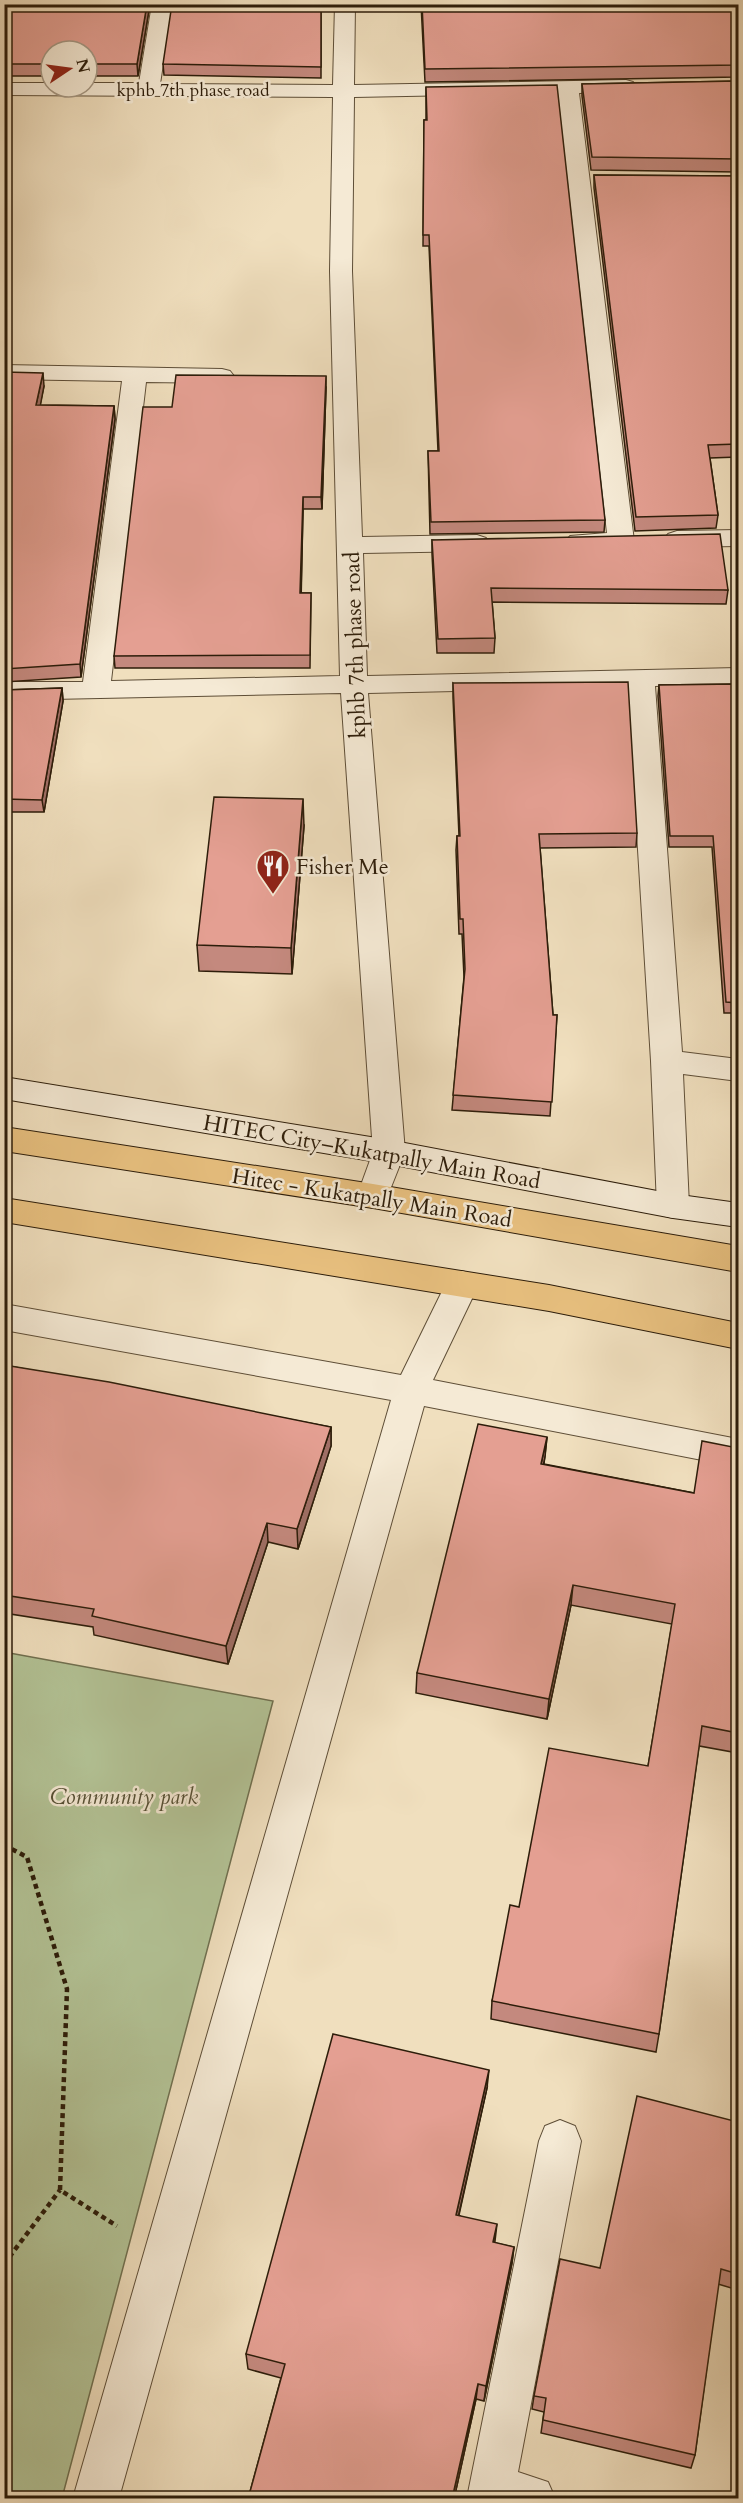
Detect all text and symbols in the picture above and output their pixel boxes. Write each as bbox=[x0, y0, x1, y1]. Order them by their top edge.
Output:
north arrow bbox=[39, 39, 99, 99]
text: N bbox=[70, 57, 95, 75]
street label: kphb 7th phase road bbox=[116, 78, 270, 103]
street label: kphb 7th phase road bbox=[337, 551, 373, 739]
restaurant icon: Fisher Me bbox=[255, 848, 291, 895]
place label: Fisher Me bbox=[296, 852, 389, 882]
street label: HITEC City–Kukatpally Main Road bbox=[201, 1108, 543, 1196]
street label: Hitec - Kukatpally Main Road bbox=[230, 1161, 514, 1235]
park label: Community park bbox=[50, 1782, 198, 1812]

